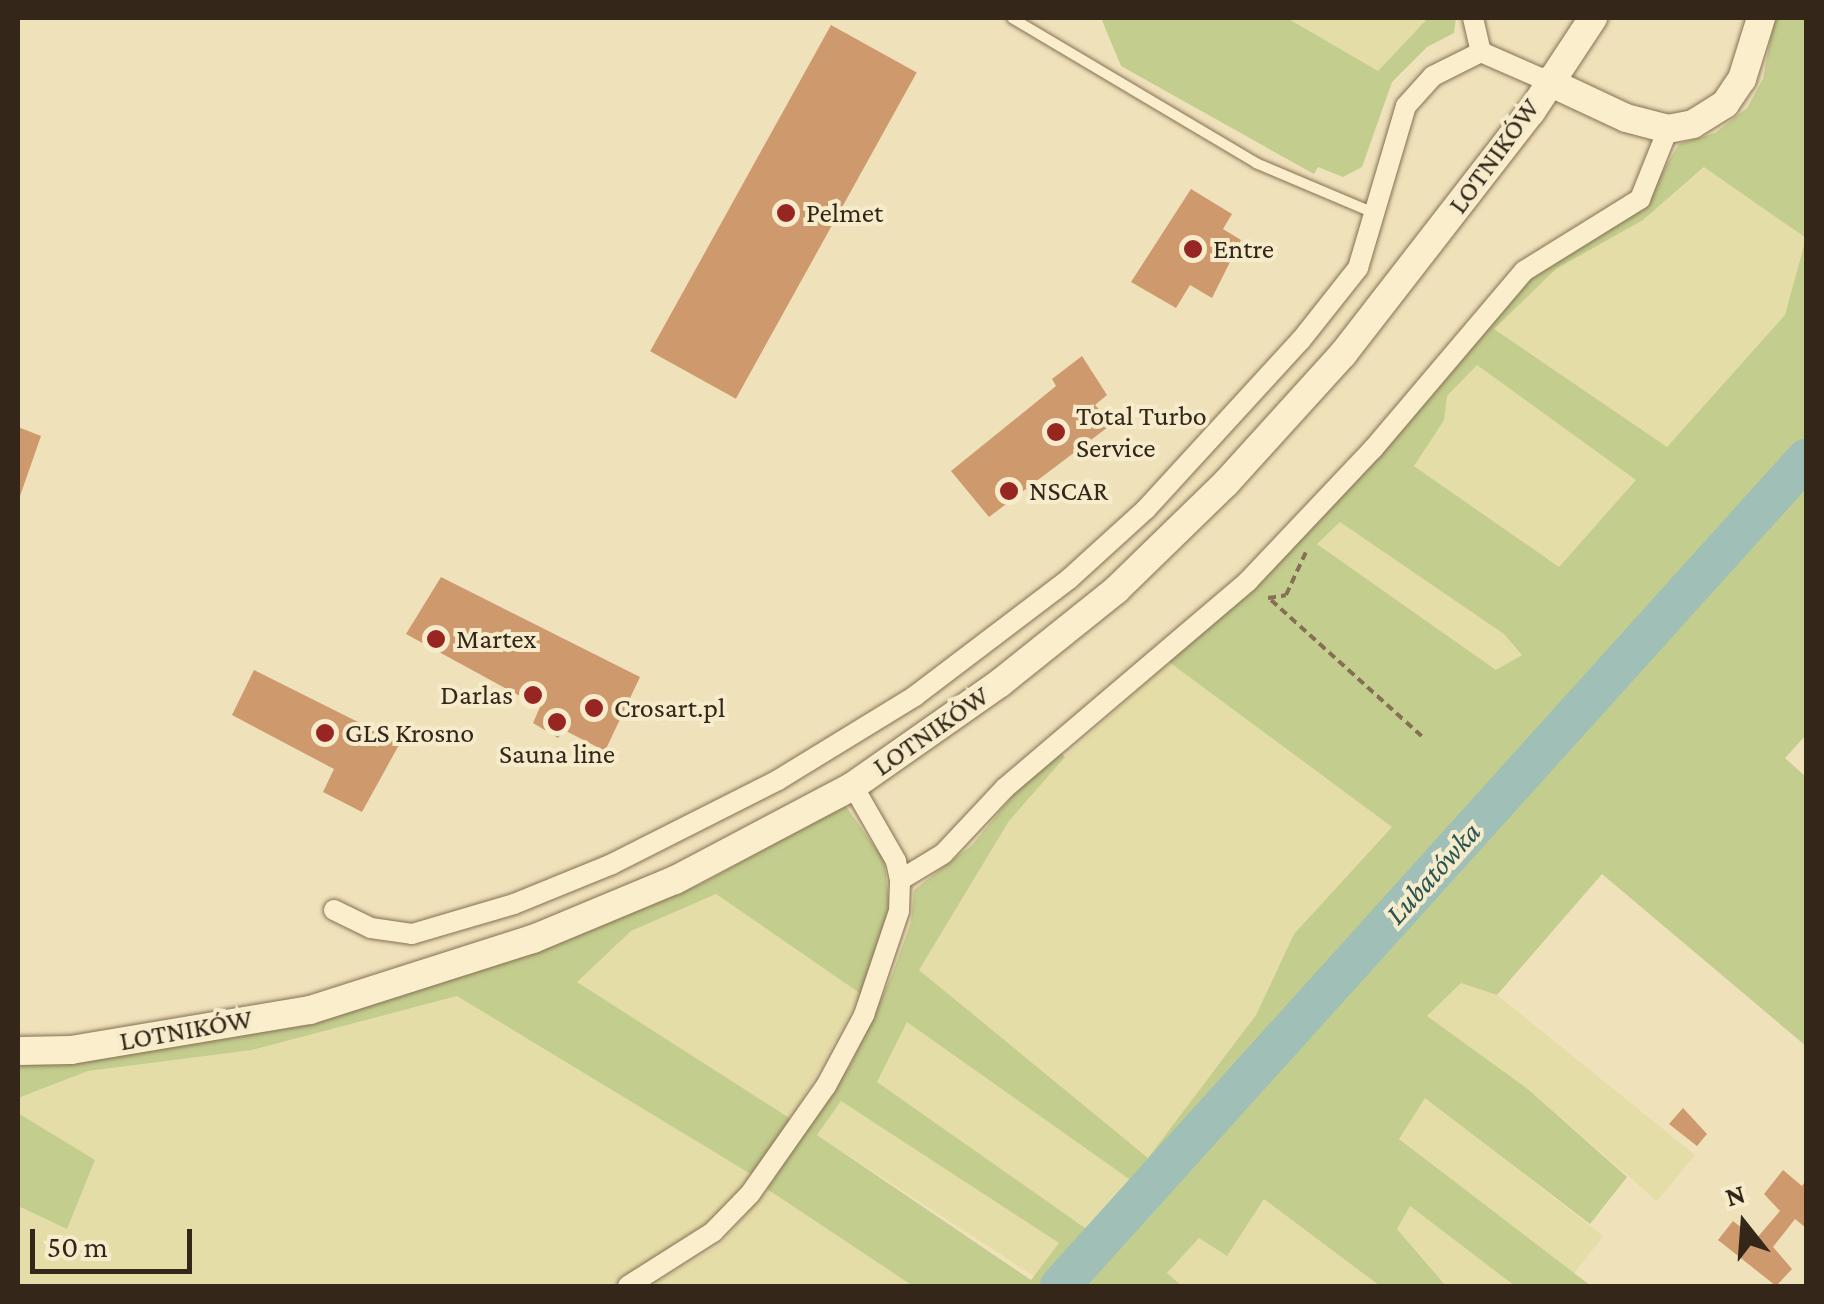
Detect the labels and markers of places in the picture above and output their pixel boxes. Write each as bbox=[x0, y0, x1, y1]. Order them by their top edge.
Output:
place label: Pelmet bbox=[806, 196, 883, 230]
marker: Pelmet bbox=[775, 202, 797, 224]
place label: Entre bbox=[1213, 232, 1274, 266]
marker: Entre bbox=[1182, 238, 1204, 260]
place label: Total Turbo Service bbox=[1076, 399, 1207, 465]
marker: Total Turbo Service bbox=[1045, 421, 1067, 443]
place label: NSCAR bbox=[1029, 474, 1108, 508]
marker: NSCAR bbox=[998, 480, 1020, 502]
place label: Martex bbox=[456, 622, 536, 656]
marker: Martex bbox=[425, 628, 447, 650]
place label: Darlas bbox=[440, 678, 513, 712]
marker: Darlas bbox=[522, 684, 544, 706]
place label: Crosart.pl bbox=[614, 691, 725, 725]
marker: Crosart.pl bbox=[583, 697, 605, 719]
marker: Sauna line bbox=[546, 711, 568, 733]
place label: GLS Krosno bbox=[345, 716, 474, 750]
marker: GLS Krosno bbox=[314, 722, 336, 744]
place label: Sauna line bbox=[499, 737, 615, 771]

